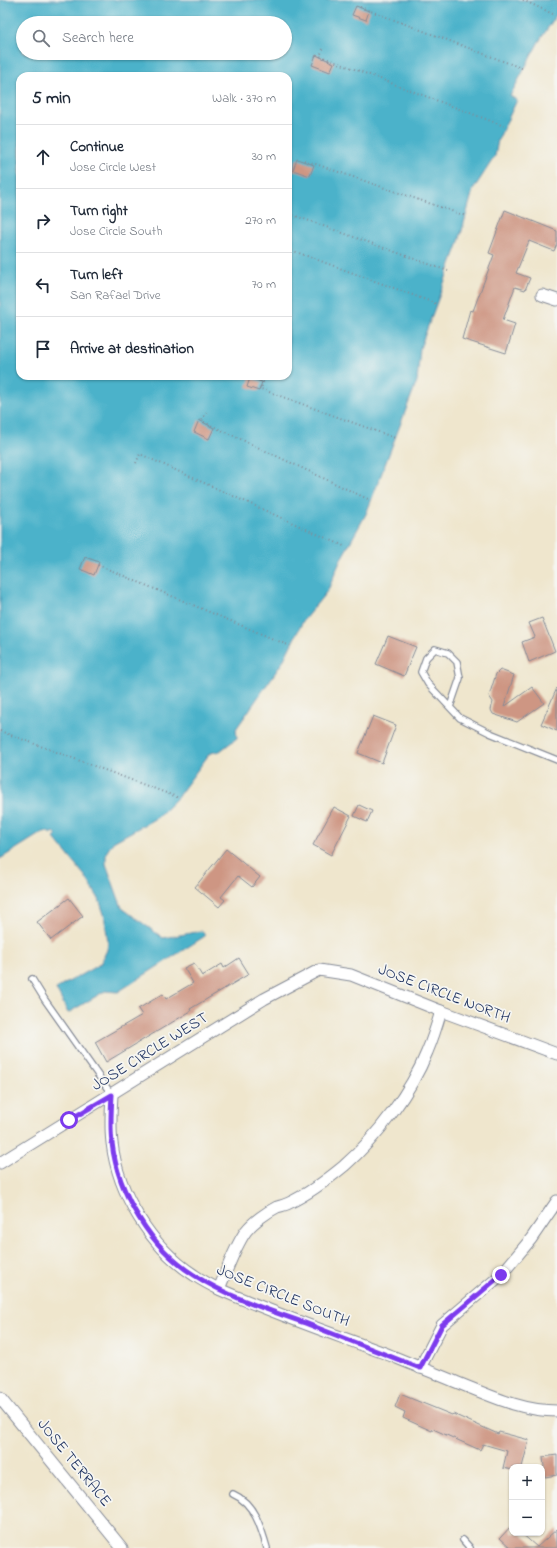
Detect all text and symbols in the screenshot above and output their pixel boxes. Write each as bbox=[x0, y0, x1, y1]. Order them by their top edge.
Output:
search box bbox=[16, 16, 292, 60]
icon: search bbox=[30, 27, 52, 49]
text: Search here bbox=[62, 27, 134, 49]
text: 5 min bbox=[32, 86, 71, 111]
text: Walk · 370 m bbox=[212, 89, 276, 108]
text: Continue bbox=[70, 136, 124, 158]
icon: ahead bbox=[32, 146, 54, 168]
text: 30 m bbox=[252, 147, 276, 166]
text: Jose Circle West bbox=[70, 158, 156, 177]
text: Turn right bbox=[70, 200, 128, 222]
icon: right bbox=[32, 210, 54, 232]
text: 270 m bbox=[245, 211, 276, 230]
text: Jose Circle South bbox=[70, 222, 162, 241]
text: Turn left bbox=[70, 264, 123, 286]
icon: left bbox=[32, 274, 54, 296]
text: 70 m bbox=[252, 275, 276, 294]
text: San Rafael Drive bbox=[70, 286, 161, 305]
icon: arrive bbox=[32, 338, 54, 360]
text: Arrive at destination bbox=[70, 338, 194, 360]
street label: JOSE CIRCLE NORTH bbox=[374, 958, 514, 1030]
street label: JOSE CIRCLE WEST bbox=[87, 1006, 213, 1098]
route start bbox=[60, 1111, 78, 1129]
street label: JOSE CIRCLE SOUTH bbox=[213, 1258, 353, 1334]
route end bbox=[492, 1266, 510, 1284]
street label: JOSE TERRACE bbox=[31, 1414, 117, 1512]
map controls bbox=[509, 1464, 545, 1536]
button: + bbox=[509, 1464, 545, 1500]
button: − bbox=[509, 1500, 545, 1536]

